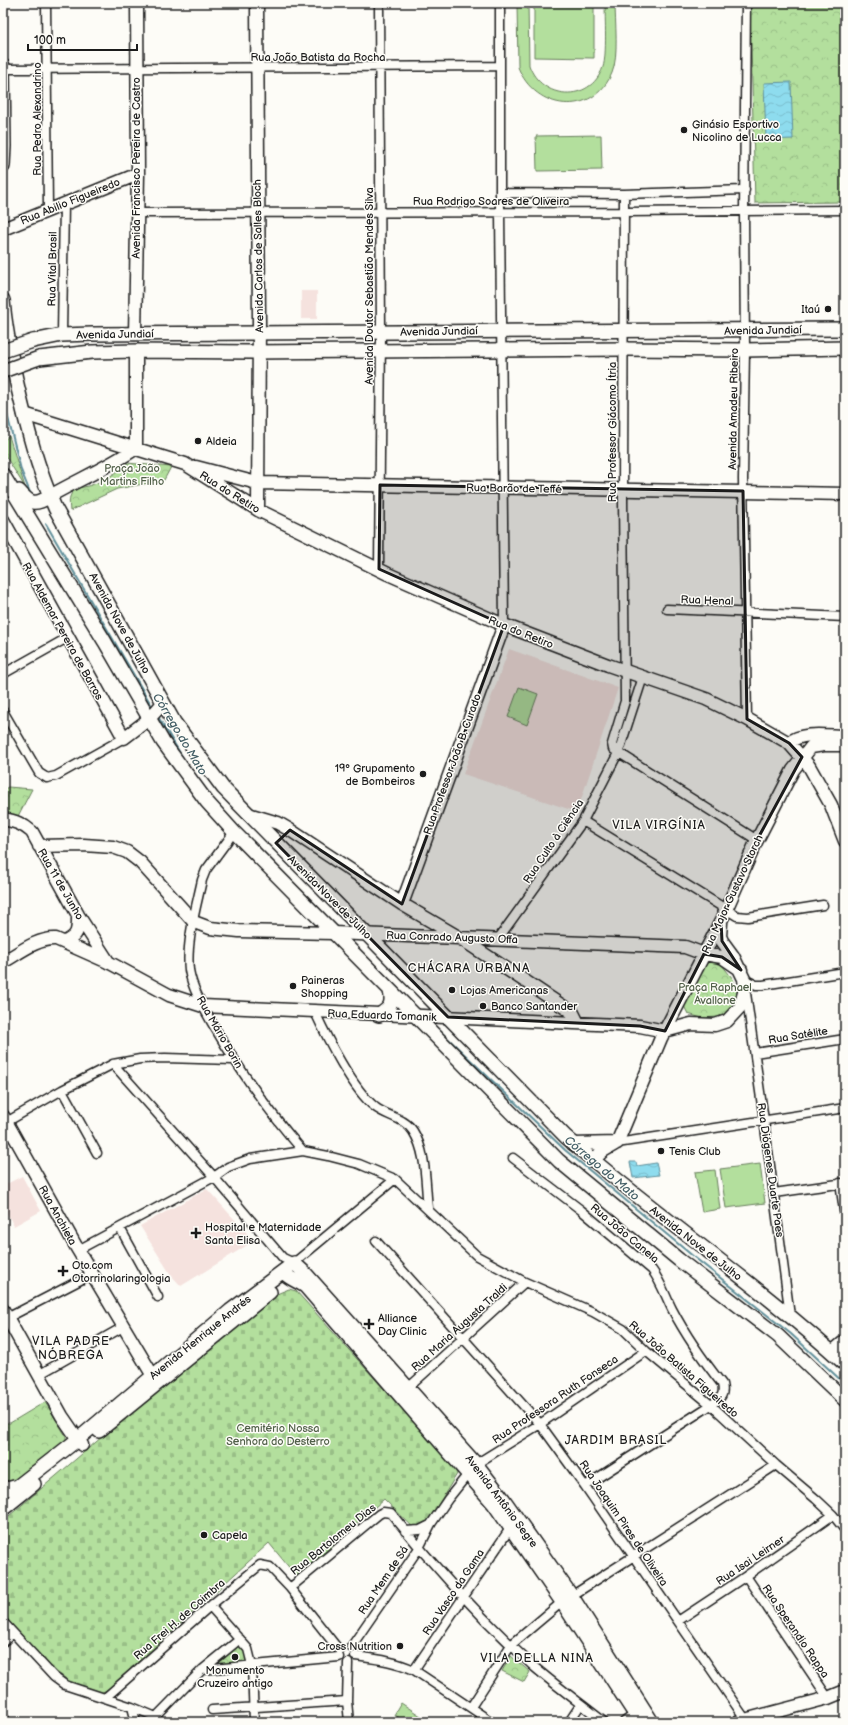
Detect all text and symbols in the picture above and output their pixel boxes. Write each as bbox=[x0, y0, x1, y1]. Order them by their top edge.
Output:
scale bar bbox=[28, 26, 137, 52]
text: 100 m bbox=[34, 33, 66, 48]
street label: Rua João Batista da Rocha bbox=[251, 51, 385, 64]
street label: Rua Pedro Alexandrino bbox=[31, 62, 44, 176]
street label: Avenida Francisco Pereira de Castro bbox=[130, 77, 143, 259]
place label: Ginásio Esportivo Nicolino de Lucca bbox=[692, 118, 782, 144]
marker: Ginásio Esportivo Nicolino de Lucca bbox=[679, 125, 689, 135]
street label: Rua Abilio Figueiredo bbox=[18, 176, 122, 227]
street label: Avenida Carlos de Salles Bloch bbox=[251, 179, 266, 333]
street label: Avenida Doutor Sebastião Mendes Silva bbox=[363, 187, 376, 385]
street label: Rua Rodrigo Soares de Oliveira bbox=[413, 195, 569, 208]
street label: Rua Vital Brasil bbox=[45, 231, 60, 307]
place label: Itaú bbox=[801, 303, 820, 316]
marker: Itaú bbox=[823, 304, 833, 314]
street label: Avenida Jundiaí bbox=[724, 323, 802, 338]
street label: Avenida Jundiaí bbox=[400, 324, 478, 339]
street label: Avenida Jundiaí bbox=[76, 327, 154, 342]
street label: Avenida Amadeu Ribeiro bbox=[726, 348, 741, 470]
street label: Rua Professor Giácomo Ítria bbox=[605, 362, 619, 502]
place label: Aldeia bbox=[206, 435, 237, 448]
marker: Aldeia bbox=[193, 436, 203, 446]
park label: Praça João Martins Filho bbox=[100, 462, 164, 488]
street label: Rua do Retiro bbox=[197, 469, 262, 516]
street label: Rua Barão de Teffé bbox=[466, 481, 562, 496]
street label: Rua Aldemar Pereira de Barros bbox=[19, 560, 106, 703]
street label: Avenida Nove de Julho bbox=[86, 571, 153, 676]
street label: Rua Henal bbox=[680, 593, 733, 608]
street label: Rua do Retiro bbox=[486, 614, 555, 651]
water label: Córrego do Mato bbox=[149, 691, 210, 778]
street label: Rua Professor João B. Curado bbox=[421, 692, 484, 836]
place label: 19º Grupamento de Bombeiros bbox=[335, 762, 416, 788]
marker: 19º Grupamento de Bombeiros bbox=[418, 769, 428, 779]
street label: Rua Culto à Ciência bbox=[520, 797, 586, 886]
district label: VILA VIRGÍNIA bbox=[612, 816, 706, 833]
street label: Rua Major Gustavo Storch bbox=[699, 833, 766, 956]
street label: Rua 11 de Junho bbox=[35, 846, 86, 922]
street label: Avenida Nove de Julho bbox=[285, 853, 374, 942]
street label: Rua Conrado Augusto Offa bbox=[386, 929, 518, 946]
district label: CHÁCARA URBANA bbox=[408, 959, 530, 976]
place label: Paineras Shopping bbox=[301, 974, 348, 1000]
marker: Paineras Shopping bbox=[288, 981, 298, 991]
park label: Praça Raphael Avallone bbox=[678, 981, 752, 1007]
place label: Lojas Americanas bbox=[460, 984, 549, 997]
marker: Lojas Americanas bbox=[447, 985, 457, 995]
street label: Rua Mário Borin bbox=[194, 994, 245, 1071]
place label: Banco Santander bbox=[491, 1000, 578, 1013]
marker: Banco Santander bbox=[478, 1001, 488, 1011]
street label: Rua Eduardo Tomanik bbox=[327, 1007, 437, 1024]
street label: Rua Satélite bbox=[767, 1024, 829, 1047]
street label: Rua Diógenes Duarte Paes bbox=[755, 1102, 786, 1239]
water label: Córrego do Mato bbox=[561, 1133, 642, 1204]
place label: Tenis Club bbox=[669, 1145, 721, 1158]
marker: Tenis Club bbox=[656, 1146, 666, 1156]
street label: Rua Anchieta bbox=[36, 1183, 79, 1247]
street label: Rua João Canela bbox=[588, 1201, 661, 1266]
street label: Avenida Nove de Julho bbox=[647, 1203, 744, 1283]
place label: Hospital e Maternidade Santa Elisa bbox=[205, 1221, 322, 1247]
marker: Hospital e Maternidade Santa Elisa bbox=[190, 1227, 202, 1239]
place label: Oto.com Otorrinolaringologia bbox=[72, 1259, 170, 1285]
marker: Oto.com Otorrinolaringologia bbox=[57, 1265, 69, 1277]
street label: Rua Maria Augusta Traldi bbox=[409, 1281, 510, 1374]
street label: Avenida Henrique Andrés bbox=[147, 1292, 254, 1382]
place label: Alliance Day Clinic bbox=[378, 1312, 427, 1338]
marker: Alliance Day Clinic bbox=[363, 1318, 375, 1330]
street label: Rua João Batista Figueiredo bbox=[626, 1318, 741, 1420]
district label: VILA PADRE NÓBREGA bbox=[32, 1334, 110, 1363]
street label: Rua Professora Ruth Fonseca bbox=[490, 1352, 621, 1446]
park label: Cemitério Nossa Senhora do Desterro bbox=[226, 1422, 330, 1448]
district label: JARDIM BRASIL bbox=[565, 1433, 667, 1448]
street label: Avenida Antônio Segre bbox=[463, 1453, 541, 1550]
street label: Rua Joaquim Pires de Oliveira bbox=[577, 1458, 671, 1589]
street label: Rua Bartolomeu Dias bbox=[288, 1501, 379, 1578]
place label: Capela bbox=[212, 1529, 248, 1542]
marker: Capela bbox=[199, 1530, 209, 1540]
street label: Rua Isai Leirner bbox=[714, 1532, 788, 1588]
street label: Rua Mem de Sá bbox=[356, 1544, 411, 1617]
street label: Rua Vasco da Gama bbox=[420, 1547, 487, 1638]
street label: Rua Frei H. de Coimbra bbox=[131, 1576, 228, 1662]
street label: Rua Sperandio Rappa bbox=[759, 1582, 832, 1680]
place label: Cross Nutrition bbox=[318, 1640, 392, 1653]
marker: Cross Nutrition bbox=[395, 1641, 405, 1651]
district label: VILA DELLA NINA bbox=[480, 1651, 594, 1666]
marker: Monumento Cruzeiro antigo bbox=[230, 1652, 240, 1662]
place label: Monumento Cruzeiro antigo bbox=[197, 1664, 273, 1690]

